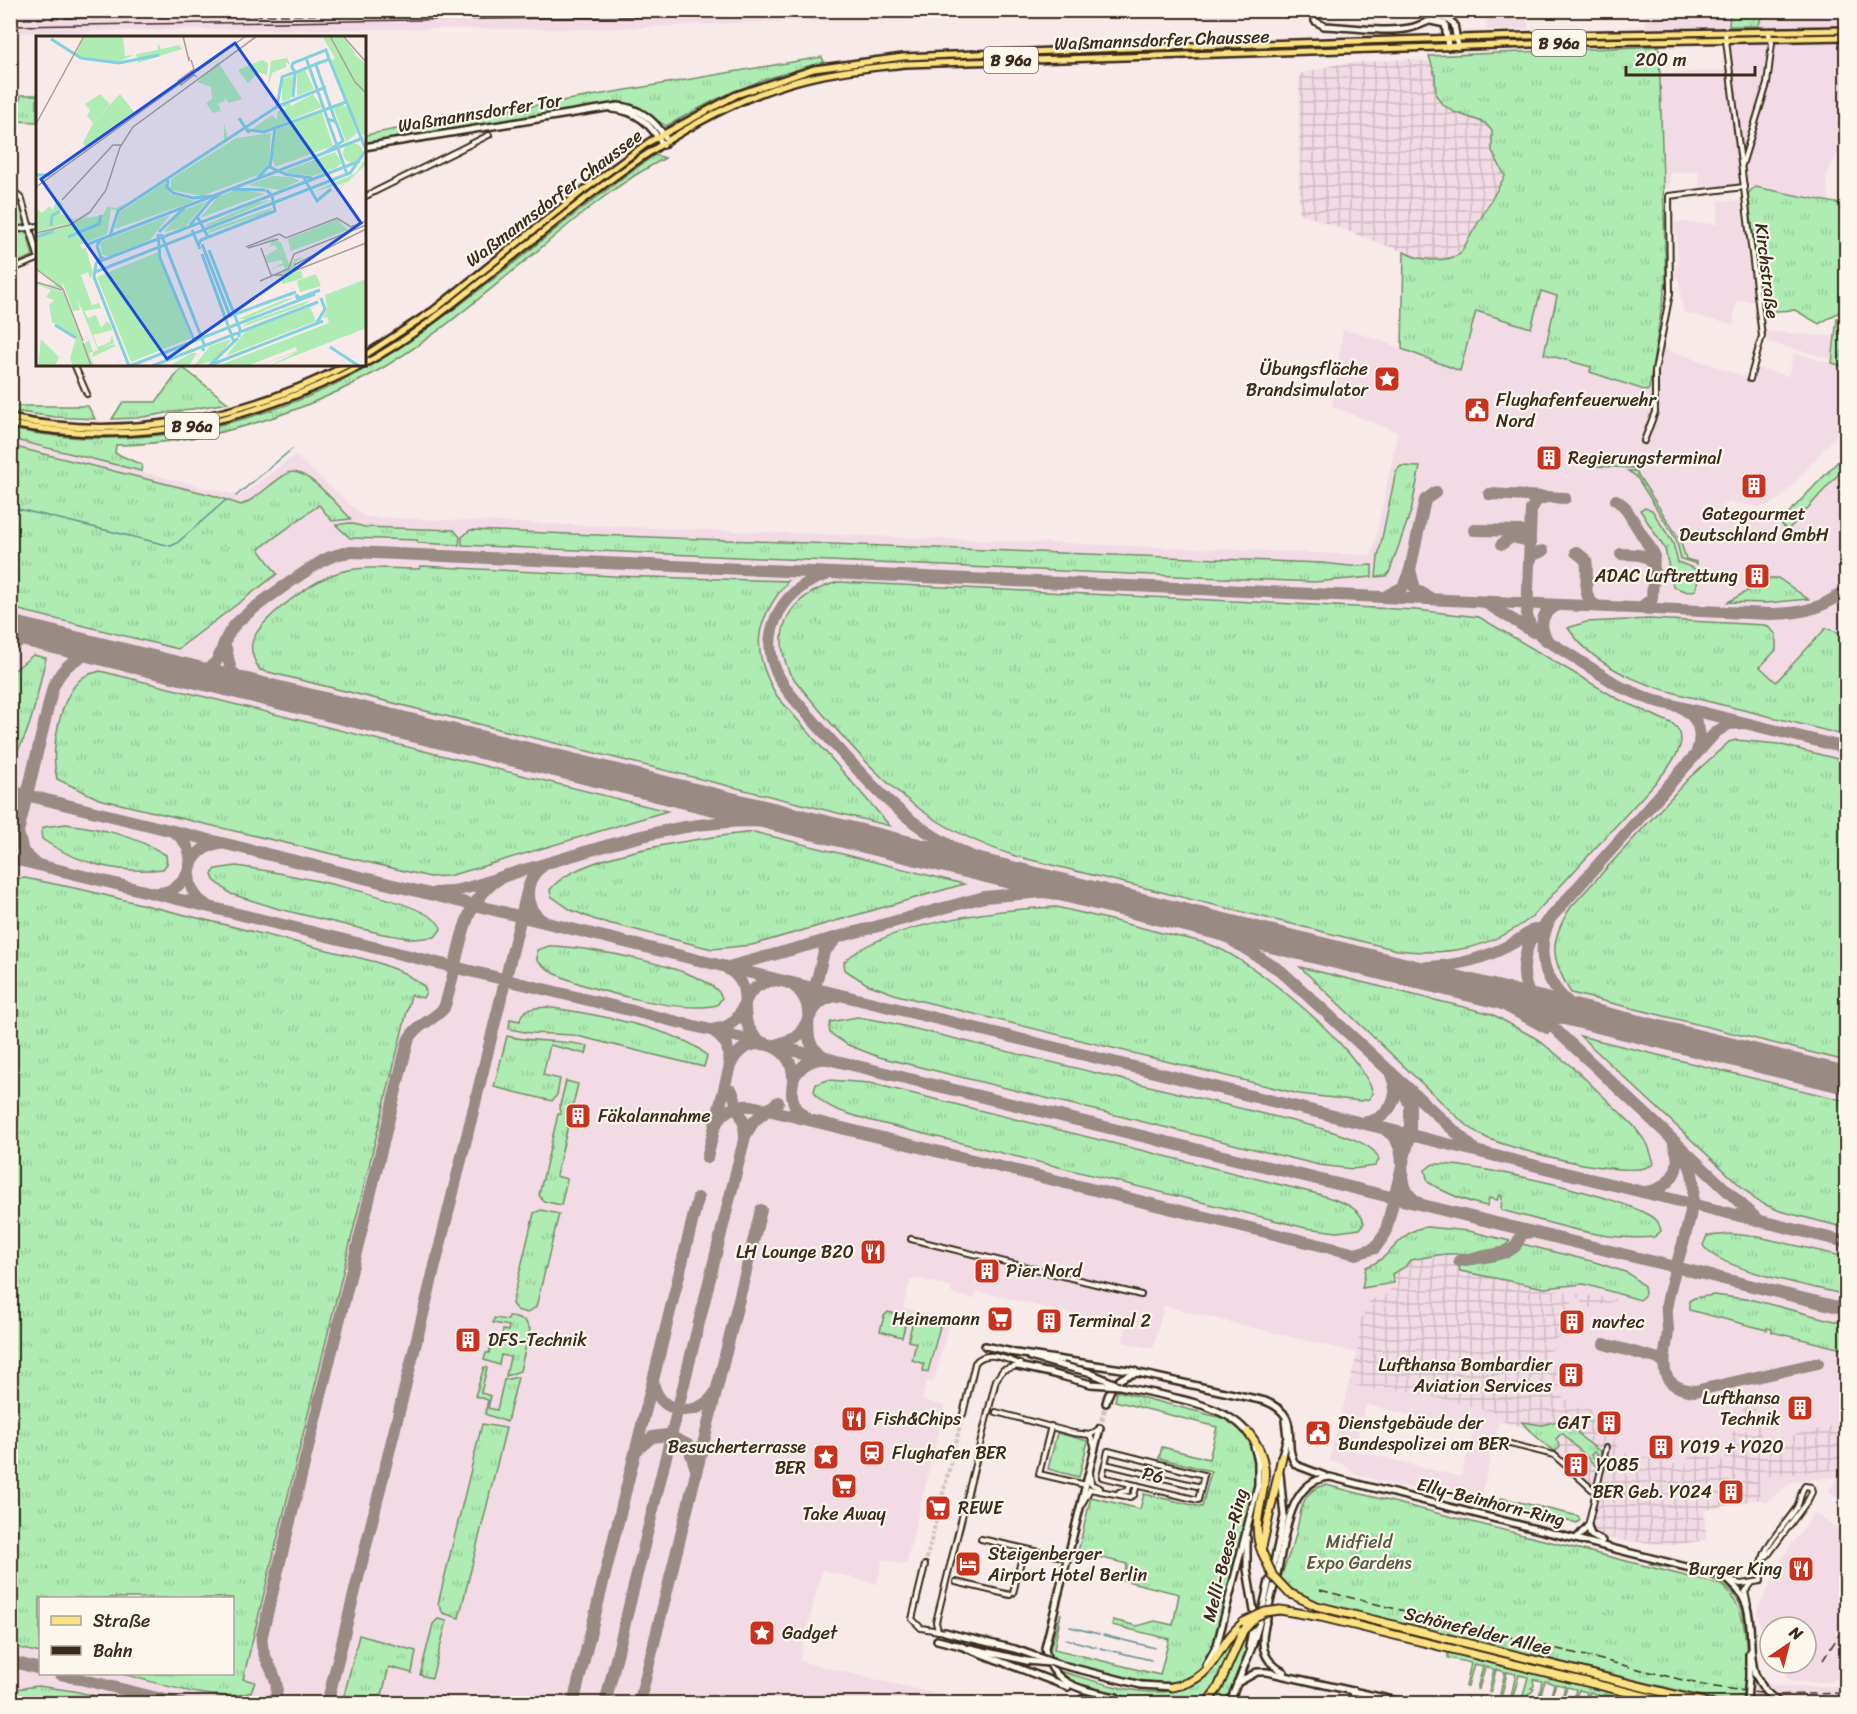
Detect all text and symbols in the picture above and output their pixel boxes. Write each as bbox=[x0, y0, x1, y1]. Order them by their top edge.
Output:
street label: Waßmannsdorfer Chaussee bbox=[1054, 20, 1270, 60]
road number: B 96a bbox=[1532, 30, 1586, 56]
inset map bbox=[36, 36, 366, 366]
scale bar bbox=[1626, 39, 1755, 77]
text: 200 m bbox=[1635, 44, 1687, 76]
road number: B 96a bbox=[984, 47, 1038, 73]
street label: Waßmannsdorfer Tor bbox=[396, 84, 566, 142]
street label: Waßmannsdorfer Chaussee bbox=[458, 120, 650, 276]
street label: Kirchstraße bbox=[1745, 221, 1789, 321]
place label: Übungsfläche Brandsimulator bbox=[1246, 353, 1370, 406]
place icon: Übungsfläche Brandsimulator bbox=[1372, 364, 1402, 394]
place label: Flughafenfeuerwehr Nord bbox=[1496, 384, 1657, 437]
public building icon: Flughafenfeuerwehr Nord bbox=[1462, 395, 1492, 425]
road number: B 96a bbox=[165, 413, 219, 439]
place label: Regierungsterminal bbox=[1568, 442, 1723, 474]
building icon: Regierungsterminal bbox=[1534, 443, 1564, 473]
building icon: Gategourmet Deutschland GmbH bbox=[1739, 471, 1769, 501]
place label: Gategourmet Deutschland GmbH bbox=[1679, 498, 1829, 551]
place label: ADAC Luftrettung bbox=[1594, 560, 1738, 592]
building icon: ADAC Luftrettung bbox=[1742, 561, 1772, 591]
place label: Fäkalannahme bbox=[598, 1100, 711, 1132]
building icon: Fäkalannahme bbox=[563, 1101, 593, 1131]
place label: LH Lounge B20 bbox=[736, 1236, 854, 1268]
restaurant icon: LH Lounge B20 bbox=[858, 1237, 888, 1267]
place label: Pier Nord bbox=[1006, 1255, 1083, 1287]
building icon: Pier Nord bbox=[972, 1256, 1002, 1286]
place label: Heinemann bbox=[892, 1303, 980, 1335]
supermarket icon: Heinemann bbox=[985, 1304, 1015, 1334]
place label: Terminal 2 bbox=[1068, 1305, 1151, 1337]
building icon: Terminal 2 bbox=[1034, 1306, 1064, 1336]
place label: navtec bbox=[1592, 1306, 1645, 1338]
building icon: navtec bbox=[1557, 1307, 1587, 1337]
place label: DFS-Technik bbox=[488, 1324, 587, 1356]
building icon: DFS-Technik bbox=[453, 1325, 483, 1355]
place label: Lufthansa Bombardier Aviation Services bbox=[1378, 1349, 1554, 1402]
building icon: Lufthansa Bombardier Aviation Services bbox=[1556, 1360, 1586, 1390]
place label: Lufthansa Technik bbox=[1702, 1382, 1780, 1435]
building icon: Lufthansa Technik bbox=[1785, 1393, 1815, 1423]
place label: Fish&Chips bbox=[874, 1403, 962, 1435]
restaurant icon: Fish&Chips bbox=[839, 1404, 869, 1434]
place label: Dienstgebäude der Bundespolizei am BER bbox=[1338, 1407, 1510, 1460]
place label: GAT bbox=[1557, 1407, 1591, 1439]
building icon: GAT bbox=[1594, 1408, 1624, 1438]
public building icon: Dienstgebäude der Bundespolizei am BER bbox=[1303, 1418, 1333, 1448]
place label: Besucherterrasse BER bbox=[668, 1431, 806, 1484]
place label: Y019 + Y020 bbox=[1680, 1431, 1784, 1463]
building icon: Y019 + Y020 bbox=[1646, 1432, 1676, 1462]
place label: Flughafen BER bbox=[892, 1437, 1007, 1469]
station icon: Flughafen BER bbox=[857, 1438, 887, 1468]
place icon: Besucherterrasse BER bbox=[811, 1442, 841, 1472]
place label: Y085 bbox=[1596, 1449, 1639, 1481]
building icon: Y085 bbox=[1561, 1450, 1591, 1480]
street label: P6 bbox=[1139, 1457, 1167, 1493]
street label: Elly-Beinhorn-Ring bbox=[1414, 1468, 1568, 1536]
supermarket icon: Take Away bbox=[829, 1471, 859, 1501]
place label: BER Geb. Y024 bbox=[1592, 1476, 1712, 1508]
building icon: BER Geb. Y024 bbox=[1716, 1477, 1746, 1507]
street label: Melli-Beese-Ring bbox=[1193, 1485, 1257, 1625]
place label: REWE bbox=[958, 1492, 1004, 1524]
supermarket icon: REWE bbox=[923, 1493, 953, 1523]
place label: Take Away bbox=[802, 1498, 886, 1530]
park label: Midfield Expo Gardens bbox=[1306, 1526, 1412, 1579]
place label: Steigenberger Airport Hotel Berlin bbox=[987, 1538, 1148, 1591]
hotel icon: Steigenberger Airport Hotel Berlin bbox=[953, 1549, 983, 1579]
place label: Burger King bbox=[1689, 1553, 1782, 1585]
restaurant icon: Burger King bbox=[1786, 1554, 1816, 1584]
legend bbox=[39, 1597, 234, 1675]
street label: Schönefelder Allee bbox=[1401, 1597, 1555, 1665]
text: Straße bbox=[93, 1605, 150, 1637]
north arrow bbox=[1758, 1615, 1818, 1675]
place label: Gadget bbox=[782, 1617, 838, 1649]
text: N bbox=[1783, 1617, 1810, 1649]
place icon: Gadget bbox=[747, 1618, 777, 1648]
text: Bahn bbox=[93, 1635, 133, 1667]

